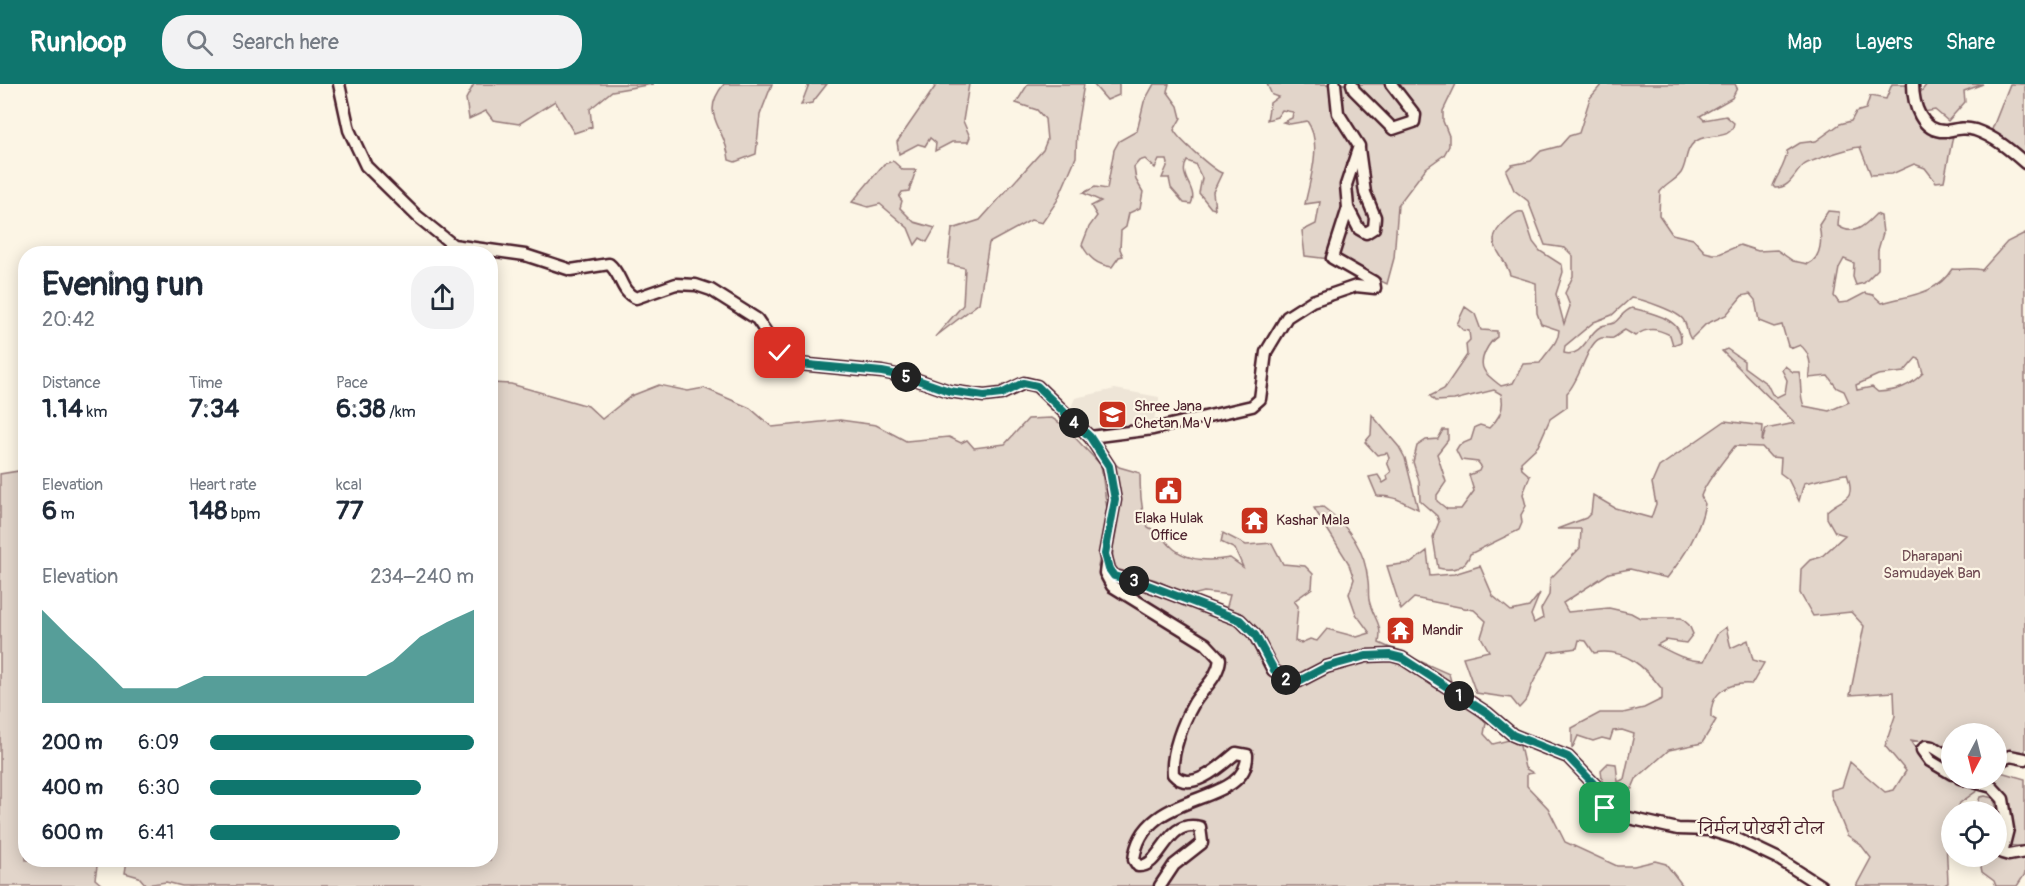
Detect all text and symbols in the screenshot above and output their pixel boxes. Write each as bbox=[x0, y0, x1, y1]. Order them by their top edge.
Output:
search box bbox=[162, 15, 582, 69]
text: Runloop bbox=[30, 25, 126, 60]
icon: search bbox=[183, 26, 216, 59]
text: Search here bbox=[231, 28, 339, 56]
text: Map bbox=[1787, 29, 1822, 56]
text: Layers bbox=[1855, 29, 1913, 56]
text: Share bbox=[1946, 29, 1995, 56]
text: Evening run bbox=[42, 264, 203, 305]
button: share bbox=[411, 266, 474, 329]
text: 20:42 bbox=[42, 307, 95, 332]
pin bbox=[754, 327, 805, 378]
icon: check bbox=[763, 336, 796, 369]
pin: 5 bbox=[891, 362, 921, 392]
text: 5 bbox=[902, 367, 910, 387]
text: Distance bbox=[42, 373, 101, 393]
text: Time bbox=[189, 373, 222, 393]
text: Pace bbox=[336, 373, 368, 393]
text: 1.14 bbox=[42, 393, 83, 425]
text: 7:34 bbox=[189, 393, 239, 425]
text: 6:38 bbox=[336, 393, 386, 425]
place label: Shree Jana Chetan Ma V bbox=[1134, 397, 1212, 433]
school or university icon: Shree Jana Chetan Ma V bbox=[1097, 399, 1129, 431]
text: km bbox=[83, 402, 107, 422]
text: /km bbox=[386, 402, 416, 422]
pin: 4 bbox=[1059, 408, 1089, 438]
text: 4 bbox=[1069, 413, 1079, 433]
text: Elevation bbox=[42, 475, 103, 495]
text: Heart rate bbox=[189, 475, 256, 495]
text: kcal bbox=[336, 475, 362, 495]
public building icon: Elaka Hulak Office bbox=[1153, 475, 1185, 507]
text: 6 bbox=[42, 495, 57, 527]
text: 148 bbox=[189, 495, 227, 527]
text: 77 bbox=[336, 495, 364, 527]
text: m bbox=[57, 504, 75, 524]
text: bpm bbox=[227, 504, 260, 524]
temple icon: Kashar Mala bbox=[1239, 504, 1271, 536]
place label: Elaka Hulak Office bbox=[1135, 509, 1204, 545]
place label: Kashar Mala bbox=[1276, 511, 1350, 530]
park label: Dharapani Samudayek Ban bbox=[1883, 547, 1981, 583]
text: Elevation bbox=[42, 564, 118, 589]
text: 234–240 m bbox=[370, 564, 474, 589]
pin: 3 bbox=[1119, 566, 1149, 596]
text: 3 bbox=[1130, 571, 1138, 591]
temple icon: Mandir bbox=[1385, 614, 1417, 646]
place label: Mandir bbox=[1422, 621, 1464, 640]
pin: 2 bbox=[1271, 665, 1301, 695]
text: 2 bbox=[1282, 670, 1290, 690]
pin: 1 bbox=[1444, 681, 1474, 711]
text: 1 bbox=[1456, 686, 1462, 706]
north arrow bbox=[1941, 723, 2007, 789]
map controls bbox=[1941, 723, 2007, 867]
text: 200 m bbox=[42, 730, 103, 755]
text: 6:09 bbox=[138, 730, 179, 755]
text: 400 m bbox=[42, 775, 103, 800]
text: 6:30 bbox=[138, 775, 180, 800]
pin bbox=[1579, 782, 1630, 833]
icon: arrive bbox=[1588, 791, 1621, 824]
button: locate bbox=[1941, 801, 2007, 867]
district label: निर्मल पोखरी टोल bbox=[1697, 816, 1825, 839]
text: 600 m bbox=[42, 820, 103, 845]
text: 6:41 bbox=[138, 820, 174, 845]

